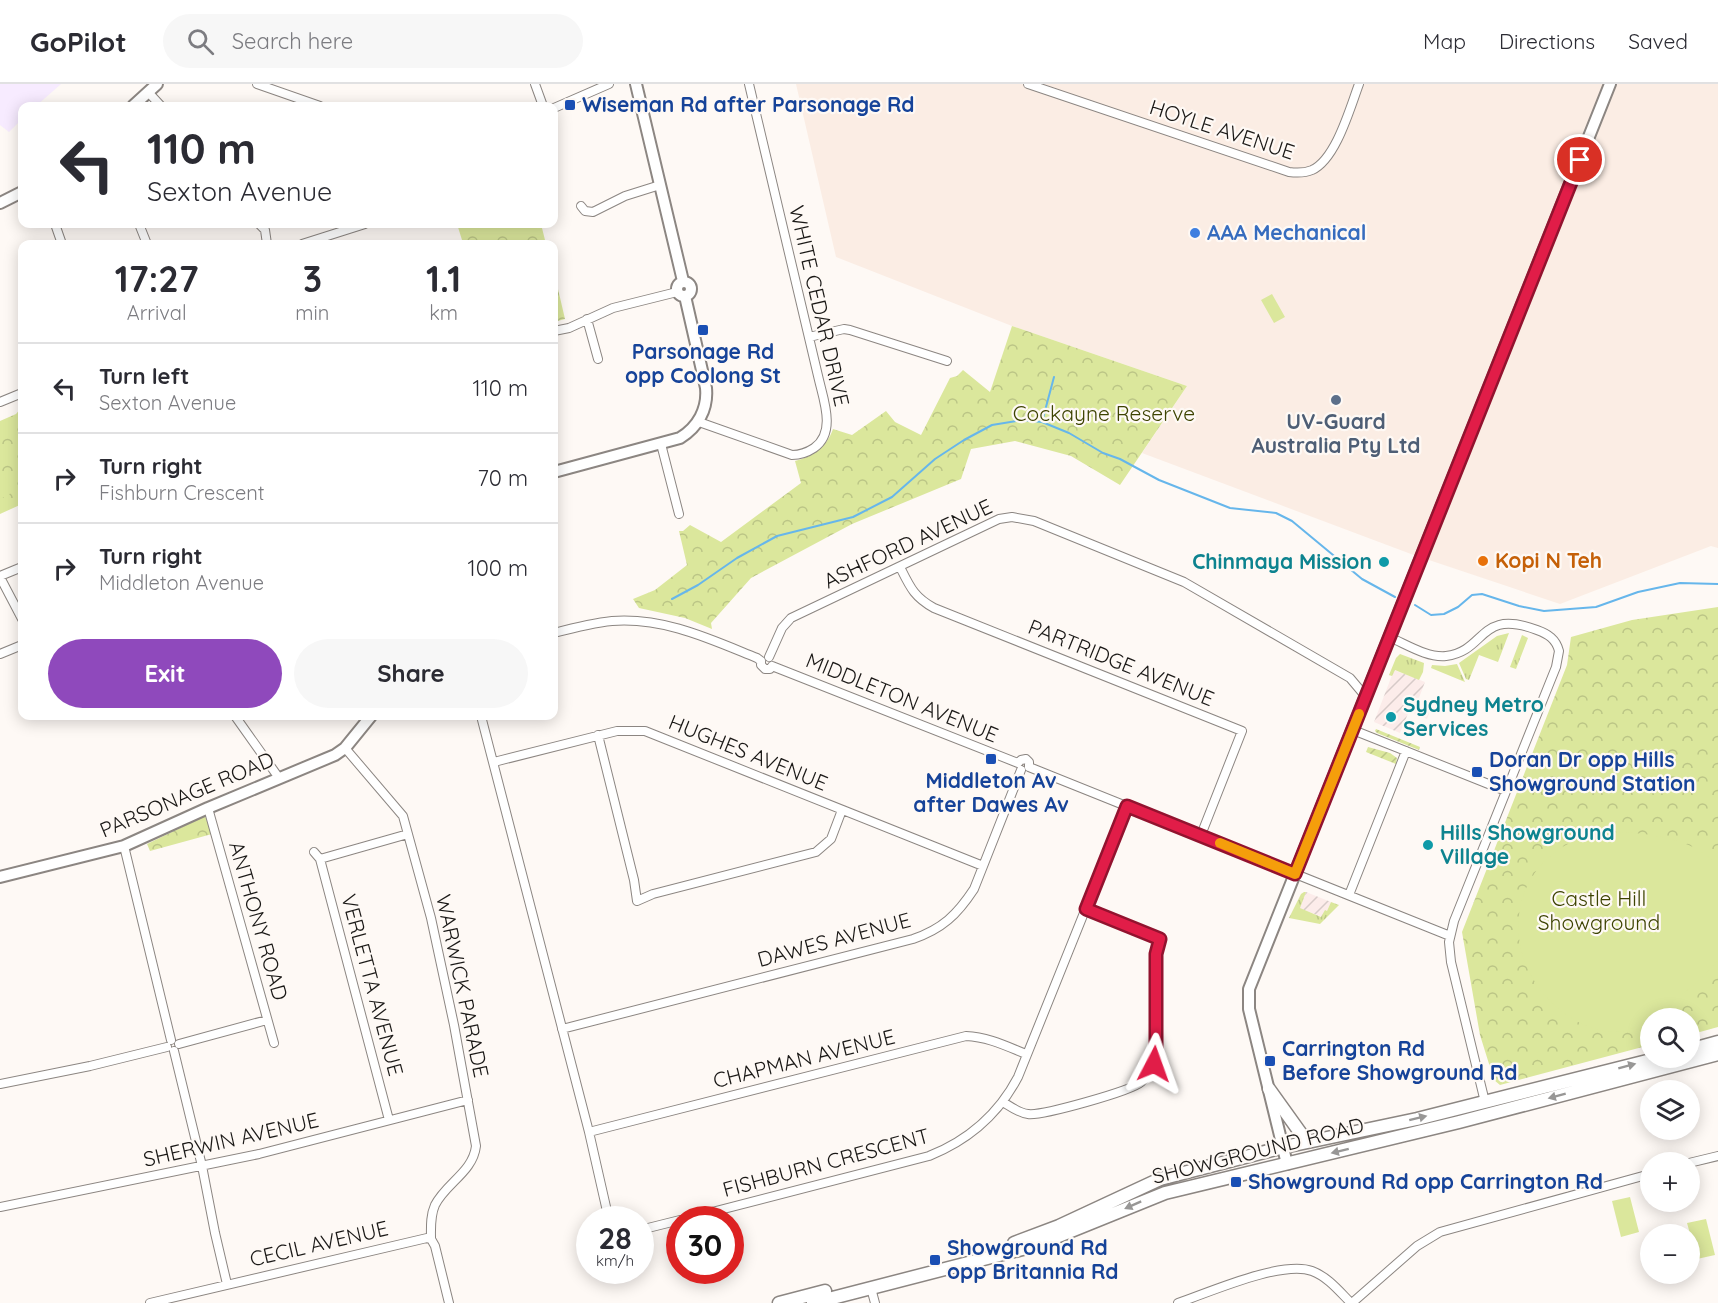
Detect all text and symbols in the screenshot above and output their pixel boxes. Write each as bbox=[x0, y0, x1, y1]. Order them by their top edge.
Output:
search box bbox=[163, 14, 583, 68]
text: GoPilot bbox=[30, 24, 127, 59]
icon: search bbox=[184, 25, 217, 58]
text: Search here bbox=[232, 27, 353, 55]
text: Map bbox=[1423, 28, 1466, 54]
text: Directions bbox=[1499, 28, 1595, 54]
text: Saved bbox=[1628, 28, 1688, 54]
place label: Wiseman Rd after Parsonage Rd bbox=[582, 91, 914, 117]
street label: HOYLE AVENUE bbox=[1147, 93, 1298, 165]
marker: Wiseman Rd after Parsonage Rd bbox=[563, 98, 577, 112]
text: 110 m bbox=[147, 122, 256, 175]
icon: left bbox=[48, 126, 126, 204]
pin bbox=[1554, 134, 1605, 185]
icon: arrive bbox=[1563, 143, 1596, 176]
text: Sexton Avenue bbox=[147, 174, 332, 208]
street label: WHITE CEDAR DRIVE bbox=[784, 203, 856, 409]
place label: AAA Mechanical bbox=[1207, 219, 1366, 245]
marker: AAA Mechanical bbox=[1188, 226, 1202, 240]
text: 17:27 bbox=[115, 256, 199, 301]
text: 3 bbox=[303, 256, 322, 301]
text: 1.1 bbox=[426, 256, 461, 301]
text: Arrival bbox=[127, 300, 187, 325]
text: min bbox=[295, 300, 329, 325]
text: km bbox=[429, 300, 458, 325]
marker: Parsonage Rd opp Coolong St bbox=[696, 323, 710, 337]
place label: Parsonage Rd opp Coolong St bbox=[625, 338, 781, 388]
text: Turn left bbox=[99, 362, 189, 390]
icon: left bbox=[48, 372, 81, 405]
text: 110 m bbox=[473, 374, 528, 402]
text: Sexton Avenue bbox=[99, 390, 236, 415]
marker: UV-Guard Australia Pty Ltd bbox=[1329, 393, 1343, 407]
park label: Cockayne Reserve bbox=[1013, 400, 1195, 426]
place label: UV-Guard Australia Pty Ltd bbox=[1251, 408, 1421, 458]
text: Turn right bbox=[99, 452, 203, 480]
icon: right bbox=[48, 462, 81, 495]
text: 70 m bbox=[478, 464, 528, 492]
text: Fishburn Crescent bbox=[99, 480, 265, 505]
street label: ASHFORD AVENUE bbox=[819, 493, 996, 594]
text: Turn right bbox=[99, 542, 203, 570]
place label: Kopi N Teh bbox=[1495, 547, 1602, 573]
place label: Chinmaya Mission bbox=[1192, 548, 1372, 574]
icon: right bbox=[48, 552, 81, 585]
text: 100 m bbox=[468, 554, 528, 582]
marker: Kopi N Teh bbox=[1476, 554, 1490, 568]
marker: Chinmaya Mission bbox=[1377, 555, 1391, 569]
text: Middleton Avenue bbox=[99, 570, 264, 595]
street label: PARTRIDGE AVENUE bbox=[1025, 613, 1218, 711]
button: Exit bbox=[48, 639, 282, 708]
button: Share bbox=[294, 639, 528, 708]
street label: MIDDLETON AVENUE bbox=[802, 647, 1002, 748]
place label: Sydney Metro Services bbox=[1403, 691, 1544, 741]
street label: HUGHES AVENUE bbox=[665, 708, 832, 796]
marker: Sydney Metro Services bbox=[1384, 710, 1398, 724]
street label: PARSONAGE ROAD bbox=[96, 746, 278, 843]
place label: Doran Dr opp Hills Showground Station bbox=[1489, 746, 1696, 796]
marker: Middleton Av after Dawes Av bbox=[984, 752, 998, 766]
marker: Doran Dr opp Hills Showground Station bbox=[1470, 765, 1484, 779]
place label: Middleton Av after Dawes Av bbox=[913, 767, 1069, 817]
place label: Hills Showground Village bbox=[1440, 819, 1615, 869]
street label: ANTHONY ROAD bbox=[224, 838, 294, 1003]
marker: Hills Showground Village bbox=[1421, 838, 1435, 852]
park label: Castle Hill Showground bbox=[1538, 885, 1660, 935]
street label: VERLETTA AVENUE bbox=[336, 891, 410, 1078]
street label: WARWICK PARADE bbox=[431, 892, 495, 1080]
street label: DAWES AVENUE bbox=[754, 906, 913, 972]
map controls bbox=[1640, 1008, 1700, 1284]
button: search bbox=[1640, 1008, 1700, 1068]
street label: CHAPMAN AVENUE bbox=[710, 1023, 897, 1093]
position arrow bbox=[1122, 1032, 1186, 1096]
place label: Carrington Rd Before Showground Rd bbox=[1282, 1035, 1517, 1085]
marker: Carrington Rd Before Showground Rd bbox=[1263, 1054, 1277, 1068]
one-way arrow bbox=[1618, 1061, 1636, 1070]
button: layers bbox=[1640, 1080, 1700, 1140]
one-way arrow bbox=[1548, 1091, 1566, 1101]
street label: SHERWIN AVENUE bbox=[141, 1106, 321, 1172]
street label: SHOWGROUND ROAD bbox=[1149, 1111, 1366, 1189]
one-way arrow bbox=[1408, 1113, 1427, 1123]
street label: FISHBURN CRESCENT bbox=[720, 1122, 932, 1202]
one-way arrow bbox=[1330, 1147, 1349, 1157]
button: + bbox=[1640, 1152, 1700, 1212]
place label: Showground Rd opp Carrington Rd bbox=[1248, 1168, 1603, 1194]
marker: Showground Rd opp Carrington Rd bbox=[1229, 1175, 1243, 1189]
one-way arrow bbox=[1124, 1200, 1142, 1210]
speed limit sign: 30 bbox=[666, 1206, 744, 1284]
street label: CECIL AVENUE bbox=[247, 1214, 391, 1272]
text: 28 bbox=[598, 1219, 632, 1257]
button: − bbox=[1640, 1224, 1700, 1284]
place label: Showground Rd opp Britannia Rd bbox=[947, 1234, 1119, 1284]
text: km/h bbox=[596, 1251, 634, 1270]
marker: Showground Rd opp Britannia Rd bbox=[928, 1253, 942, 1267]

